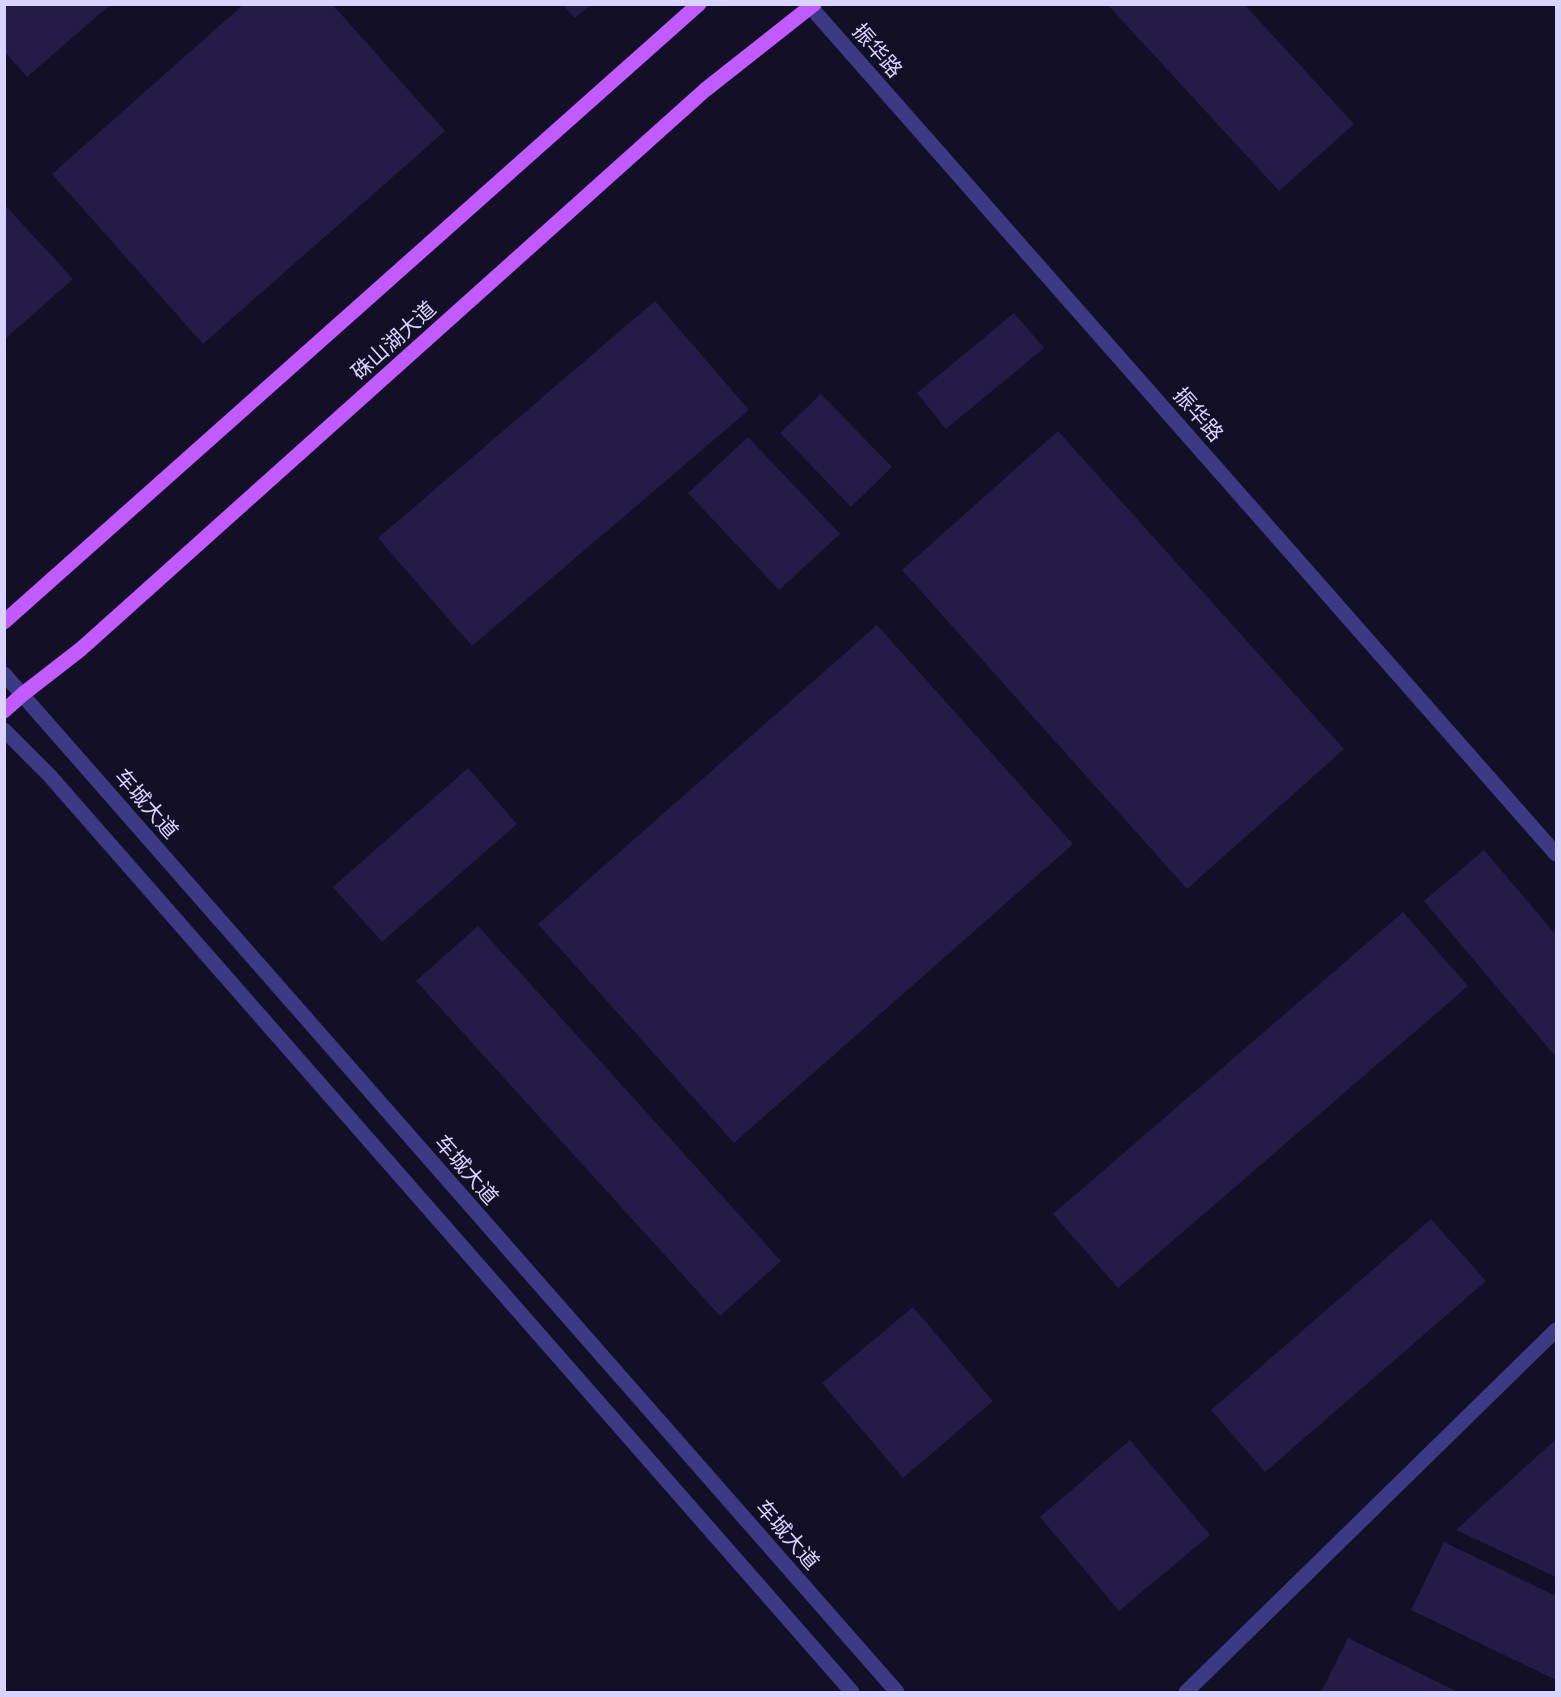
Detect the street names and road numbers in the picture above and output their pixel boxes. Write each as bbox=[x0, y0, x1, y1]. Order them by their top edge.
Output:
street label: 振华路 bbox=[847, 19, 907, 83]
street label: 硃山湖大道 bbox=[347, 297, 441, 385]
street label: 振华路 bbox=[1168, 383, 1228, 447]
street label: 车城大道 bbox=[109, 764, 183, 844]
street label: 车城大道 bbox=[429, 1130, 503, 1210]
street label: 车城大道 bbox=[750, 1495, 824, 1575]

